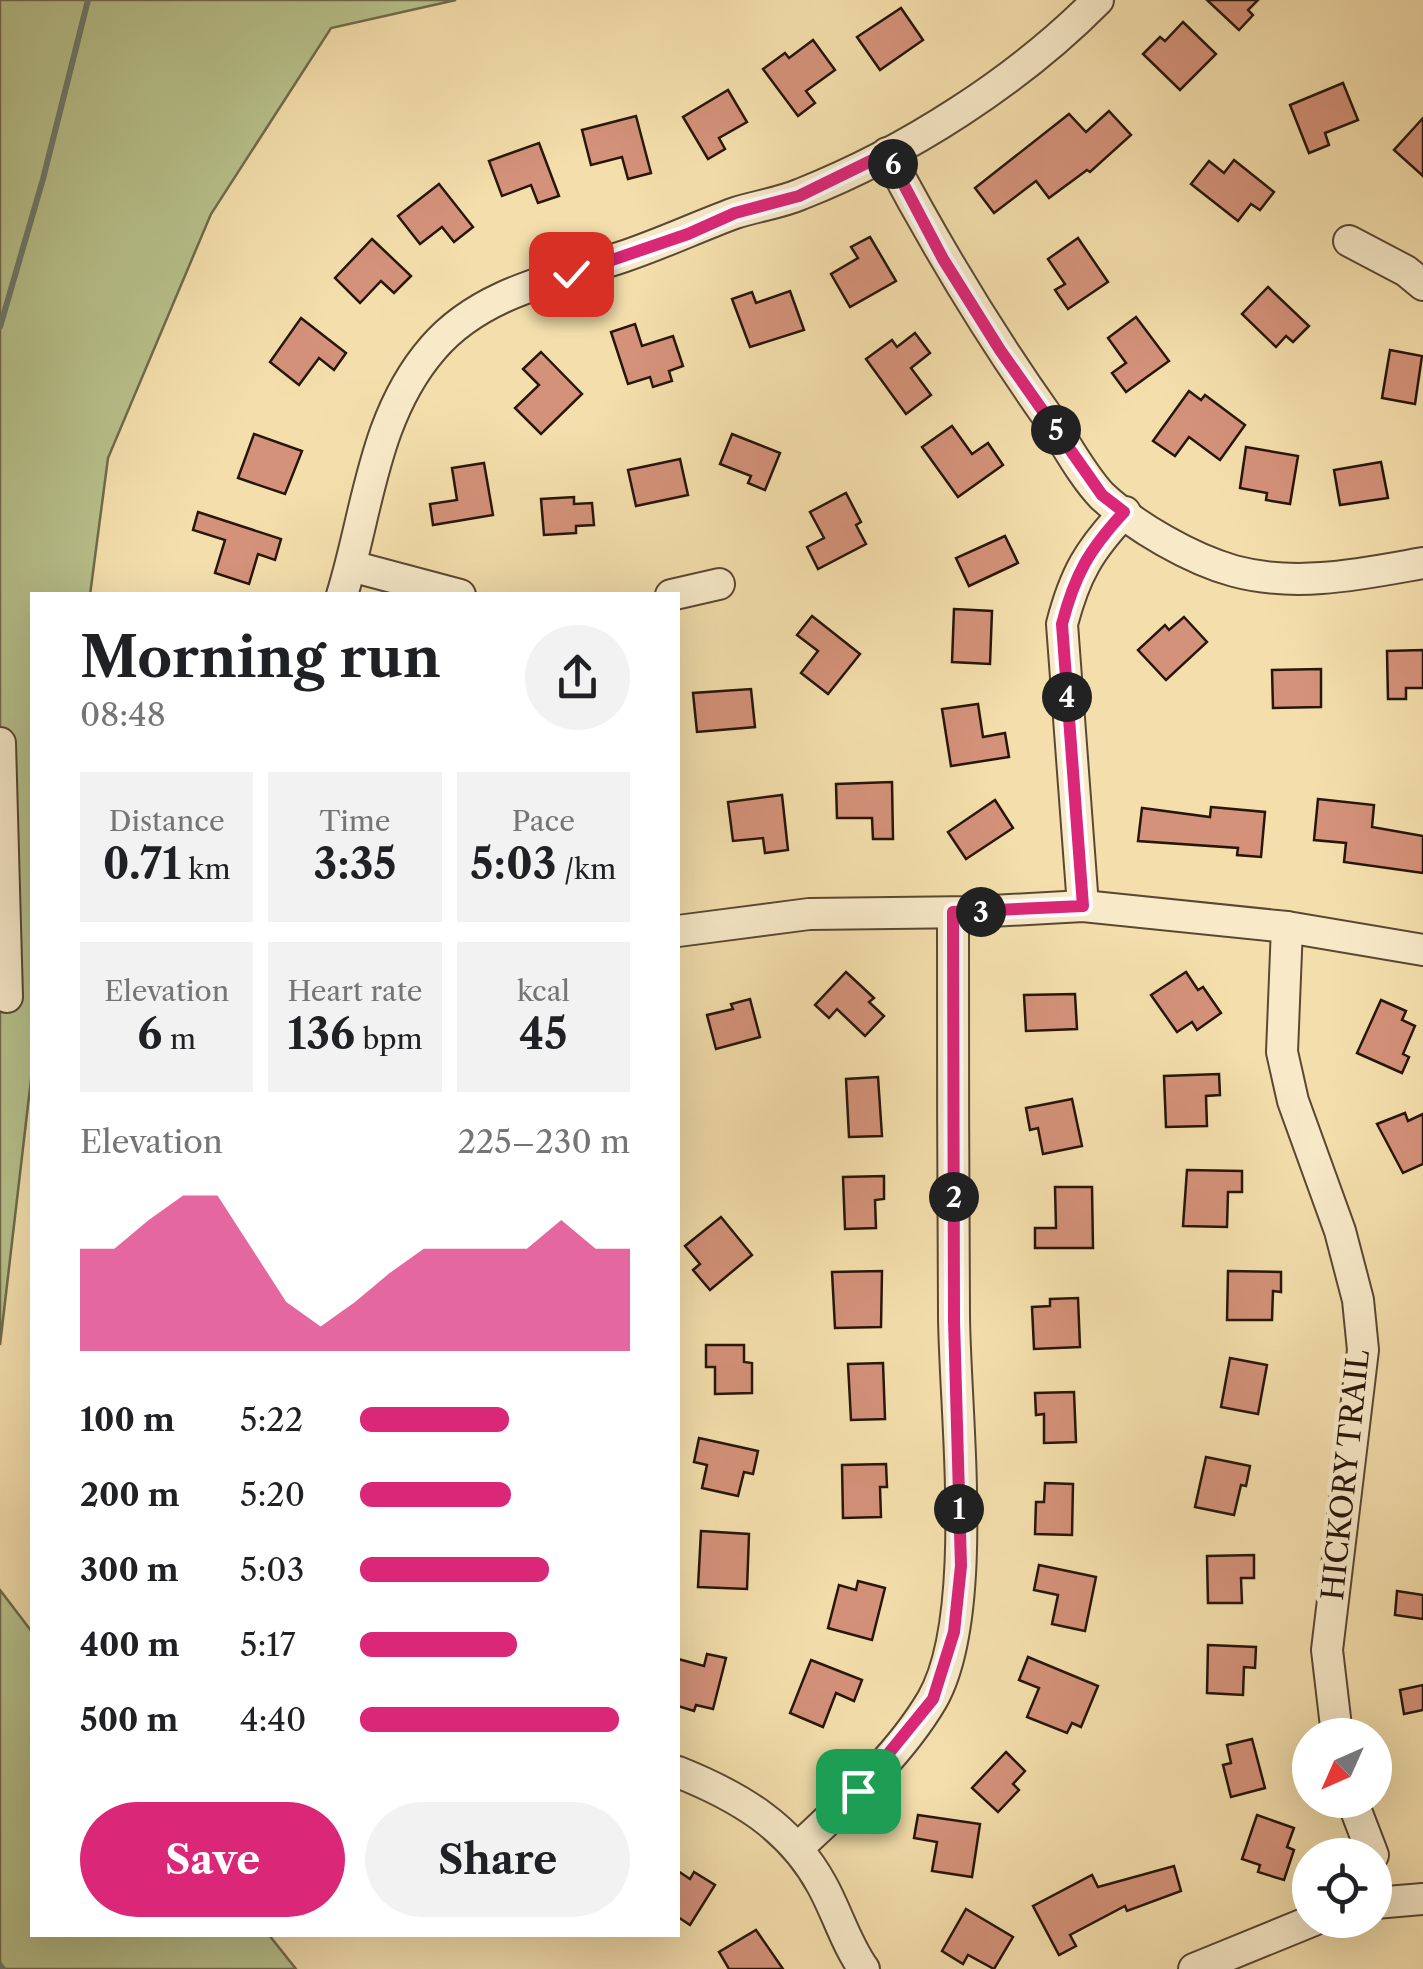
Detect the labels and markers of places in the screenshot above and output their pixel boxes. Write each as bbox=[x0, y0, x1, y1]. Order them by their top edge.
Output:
pin: 6 bbox=[868, 139, 918, 189]
pin bbox=[529, 232, 614, 317]
pin: 5 bbox=[1031, 405, 1081, 455]
pin: 4 bbox=[1042, 672, 1092, 722]
pin: 3 bbox=[956, 887, 1006, 937]
pin: 2 bbox=[929, 1172, 979, 1222]
pin: 1 bbox=[934, 1484, 984, 1534]
pin bbox=[816, 1749, 901, 1834]

